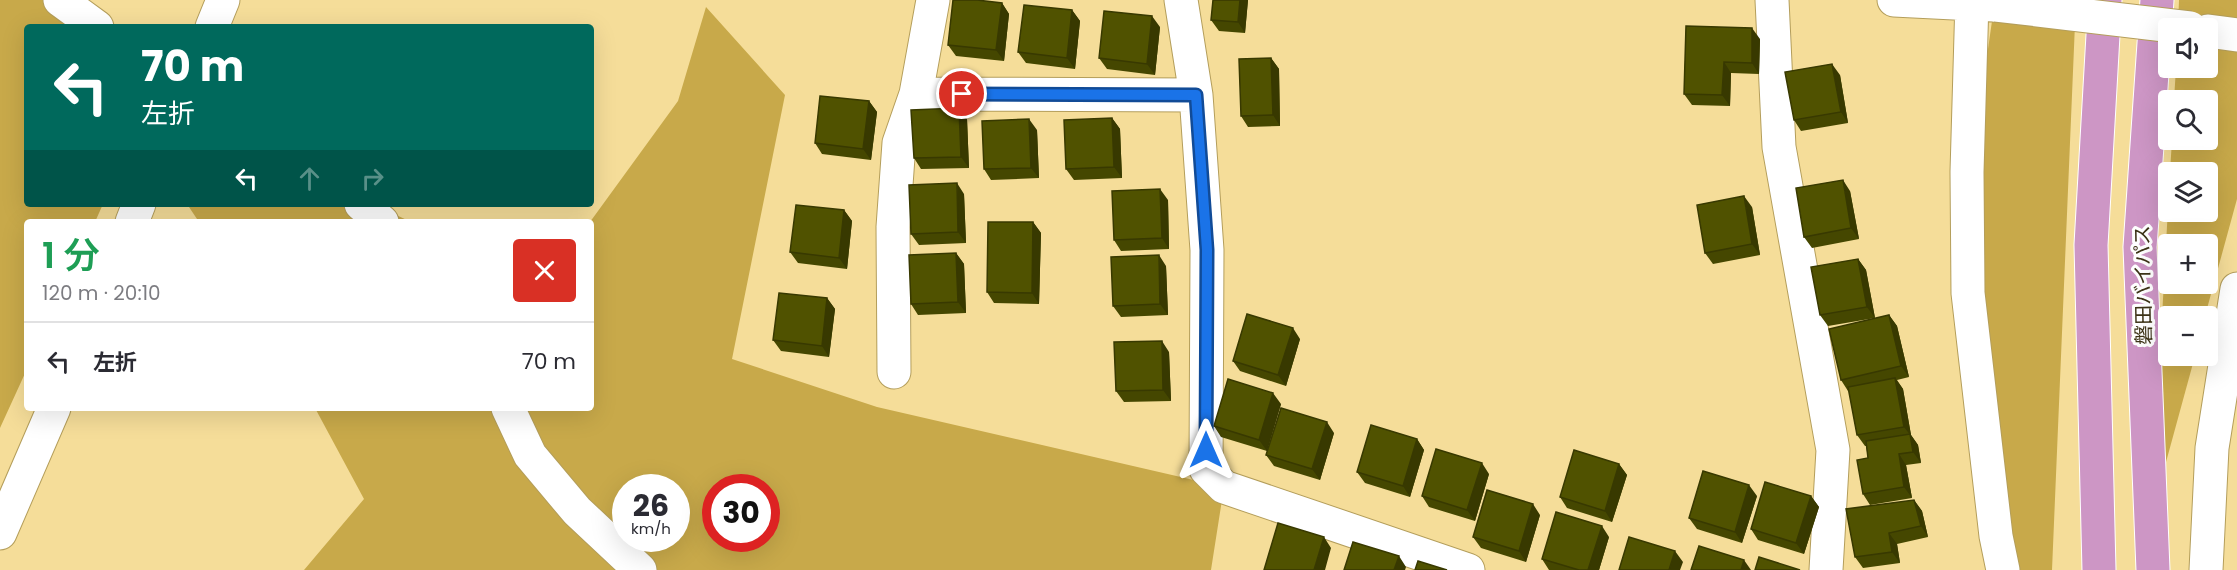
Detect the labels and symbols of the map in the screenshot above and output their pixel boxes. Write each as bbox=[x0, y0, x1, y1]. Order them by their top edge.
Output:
pin bbox=[936, 68, 987, 119]
street label: 磐田バイパス bbox=[2128, 225, 2158, 345]
position arrow bbox=[1174, 418, 1238, 482]
speed limit sign: 30 bbox=[702, 474, 780, 552]

